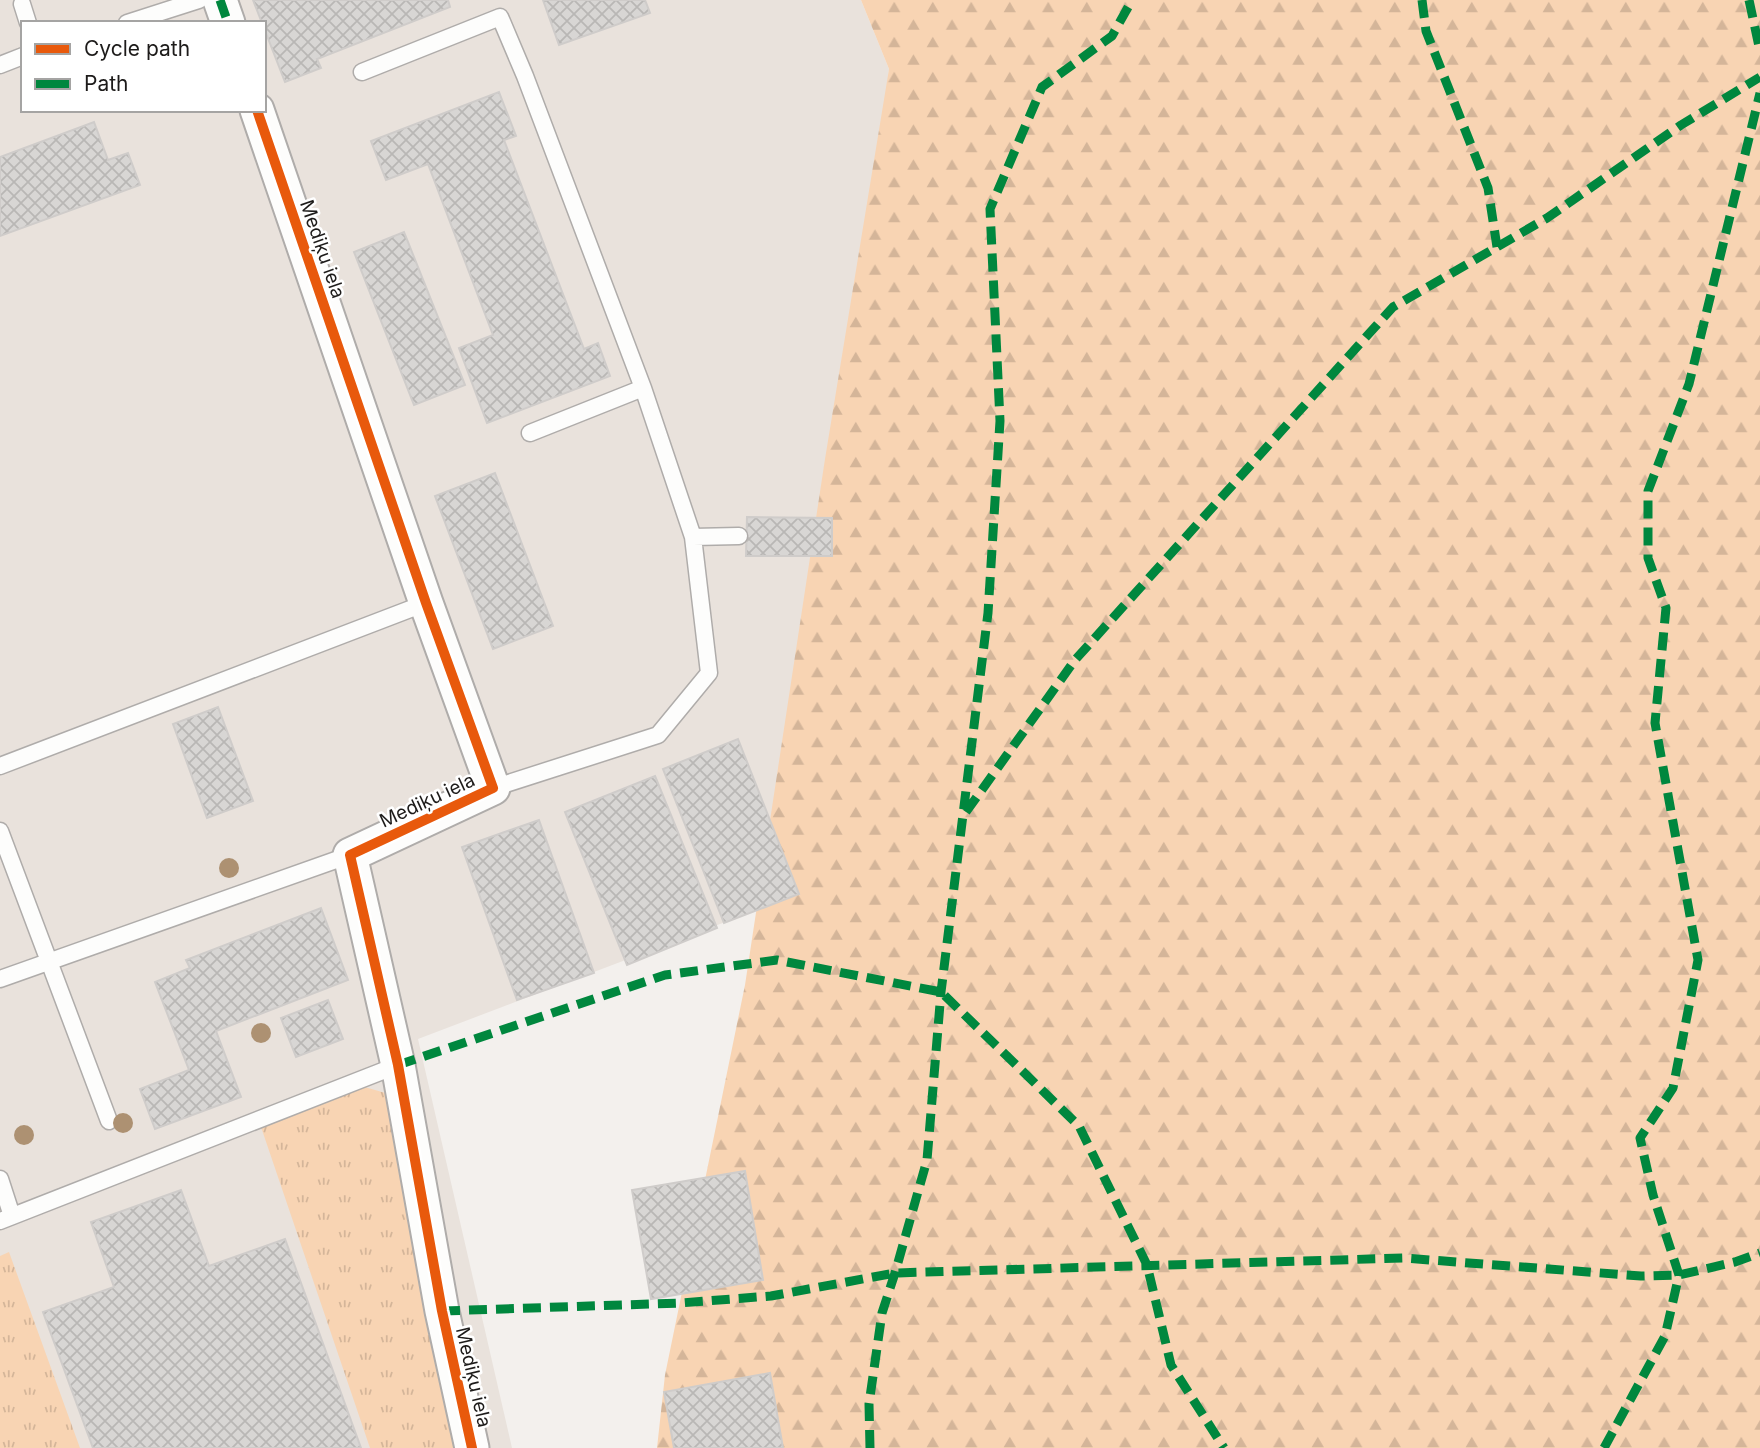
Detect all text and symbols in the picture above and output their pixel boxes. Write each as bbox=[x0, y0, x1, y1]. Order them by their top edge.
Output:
legend bbox=[21, 21, 266, 112]
text: Cycle path bbox=[84, 36, 190, 61]
text: Path bbox=[84, 71, 129, 96]
street label: Mediķu iela bbox=[295, 197, 350, 301]
street label: Mediķu iela bbox=[376, 768, 478, 833]
street label: Mediķu iela bbox=[451, 1325, 496, 1430]

